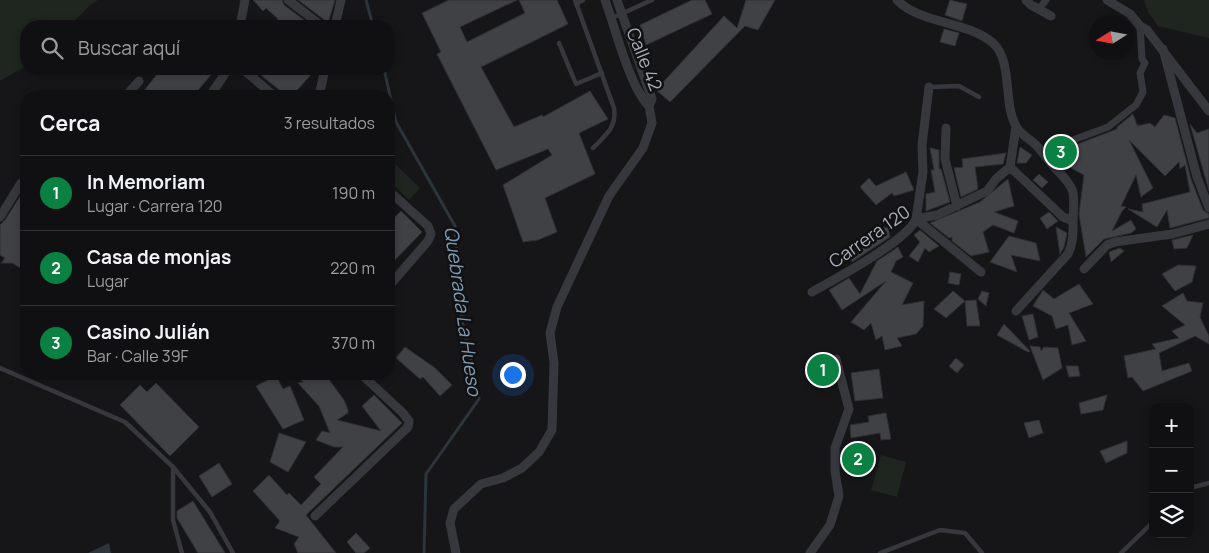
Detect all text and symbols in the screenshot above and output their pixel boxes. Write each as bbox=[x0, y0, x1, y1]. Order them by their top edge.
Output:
north arrow bbox=[1089, 15, 1134, 60]
search box bbox=[20, 20, 395, 75]
street label: Calle 42 bbox=[621, 24, 669, 94]
icon: search bbox=[38, 34, 66, 62]
text: Buscar aquí bbox=[78, 35, 180, 61]
text: Cerca bbox=[40, 109, 100, 137]
text: 3 resultados bbox=[284, 112, 375, 134]
pin: 3 bbox=[1045, 133, 1077, 171]
text: In Memoriam bbox=[87, 169, 205, 195]
text: 1 bbox=[52, 182, 60, 204]
text: 190 m bbox=[332, 182, 375, 204]
text: Lugar · Carrera 120 bbox=[87, 195, 223, 217]
street label: Carrera 120 bbox=[824, 199, 914, 273]
water label: Quebrada La Hueso bbox=[438, 225, 488, 399]
text: Casa de monjas bbox=[87, 244, 231, 270]
text: 2 bbox=[51, 257, 61, 279]
text: 220 m bbox=[330, 257, 375, 279]
text: Lugar bbox=[87, 270, 129, 292]
text: Casino Julián bbox=[87, 319, 210, 345]
text: 3 bbox=[51, 332, 61, 354]
text: 370 m bbox=[332, 332, 375, 354]
text: Bar · Calle 39F bbox=[87, 345, 189, 367]
pin: 1 bbox=[807, 351, 839, 389]
your location bbox=[500, 362, 526, 388]
map controls bbox=[1149, 403, 1194, 538]
button: + bbox=[1149, 403, 1194, 448]
pin: 2 bbox=[842, 440, 874, 478]
button: − bbox=[1149, 448, 1194, 493]
button: layers bbox=[1149, 493, 1194, 538]

